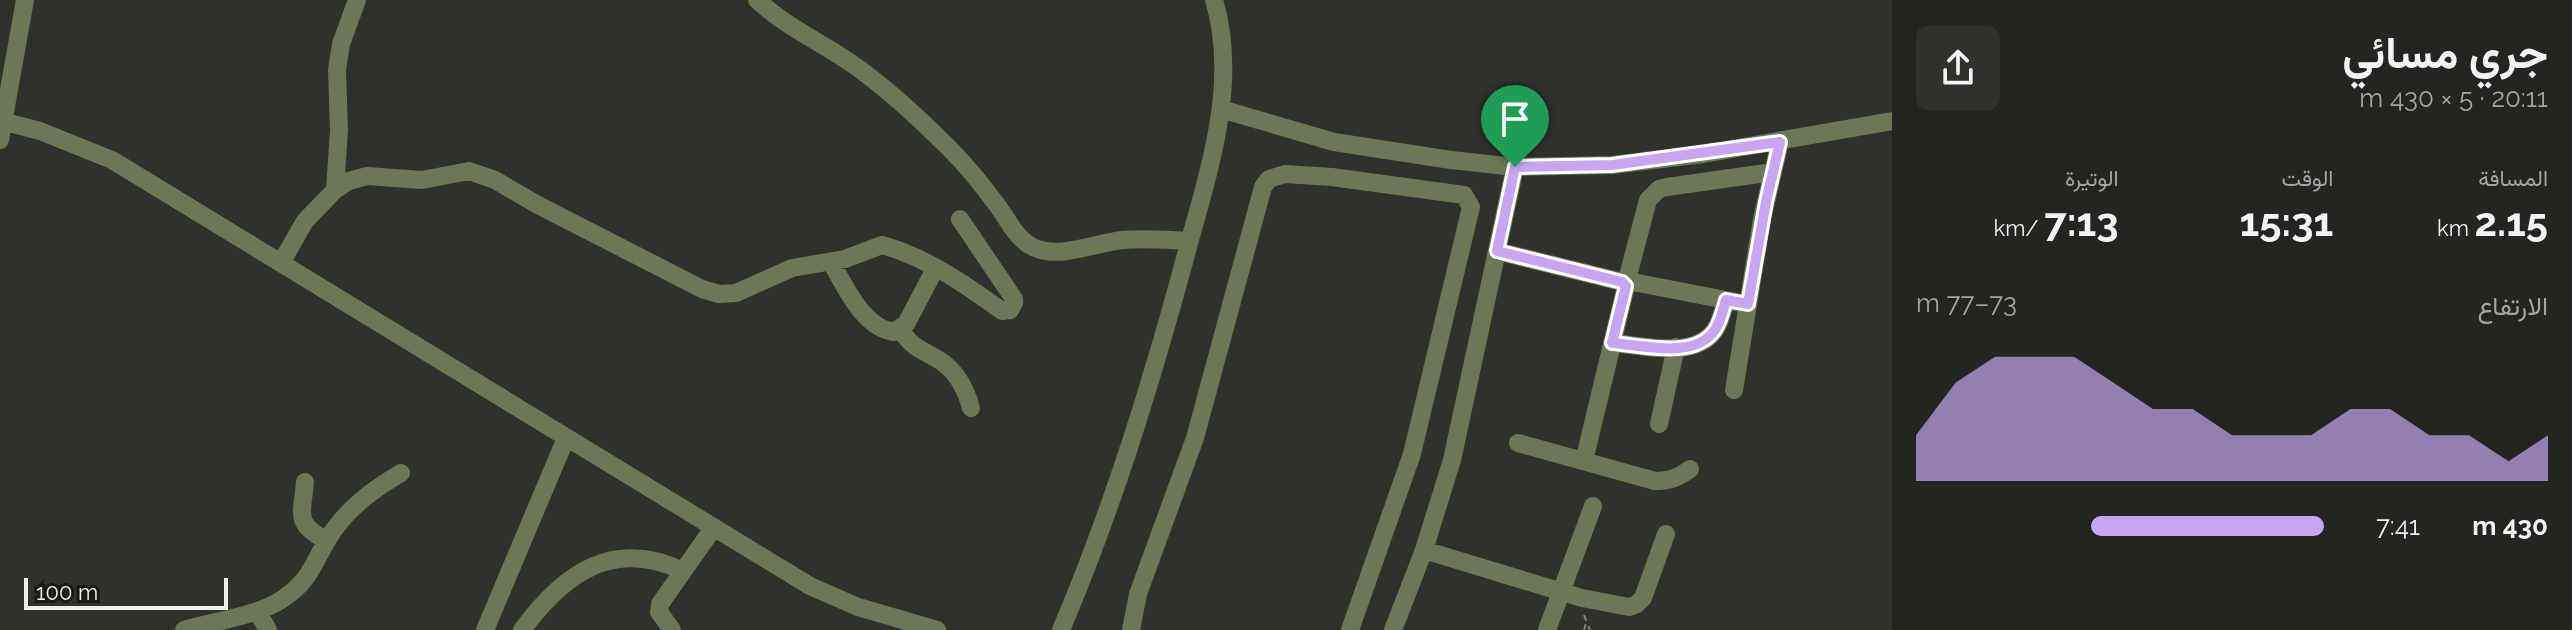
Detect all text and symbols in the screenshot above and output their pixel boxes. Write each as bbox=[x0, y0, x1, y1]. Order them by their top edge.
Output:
button: share bbox=[1916, 26, 2000, 110]
text: جري مسائي bbox=[2342, 27, 2548, 78]
text: 20:11 · 5 × 430 m bbox=[2359, 83, 2548, 113]
pin bbox=[1481, 85, 1549, 167]
icon: arrive bbox=[1493, 97, 1537, 141]
text: الوتيرة bbox=[2065, 165, 2119, 191]
text: الوقت bbox=[2282, 165, 2333, 191]
text: المسافة bbox=[2478, 165, 2548, 191]
text: 7:13 bbox=[2044, 198, 2119, 245]
text: 15:31 bbox=[2239, 198, 2333, 245]
text: 2.15 bbox=[2475, 198, 2548, 245]
text: /km bbox=[1993, 215, 2044, 241]
text: km bbox=[2437, 215, 2475, 241]
text: 73–77 m bbox=[1916, 288, 2017, 318]
text: الارتفاع bbox=[2477, 291, 2548, 321]
text: 7:41 bbox=[2376, 511, 2420, 541]
text: 430 m bbox=[2472, 511, 2548, 541]
scale bar bbox=[24, 574, 228, 610]
text: 100 m bbox=[36, 579, 98, 605]

